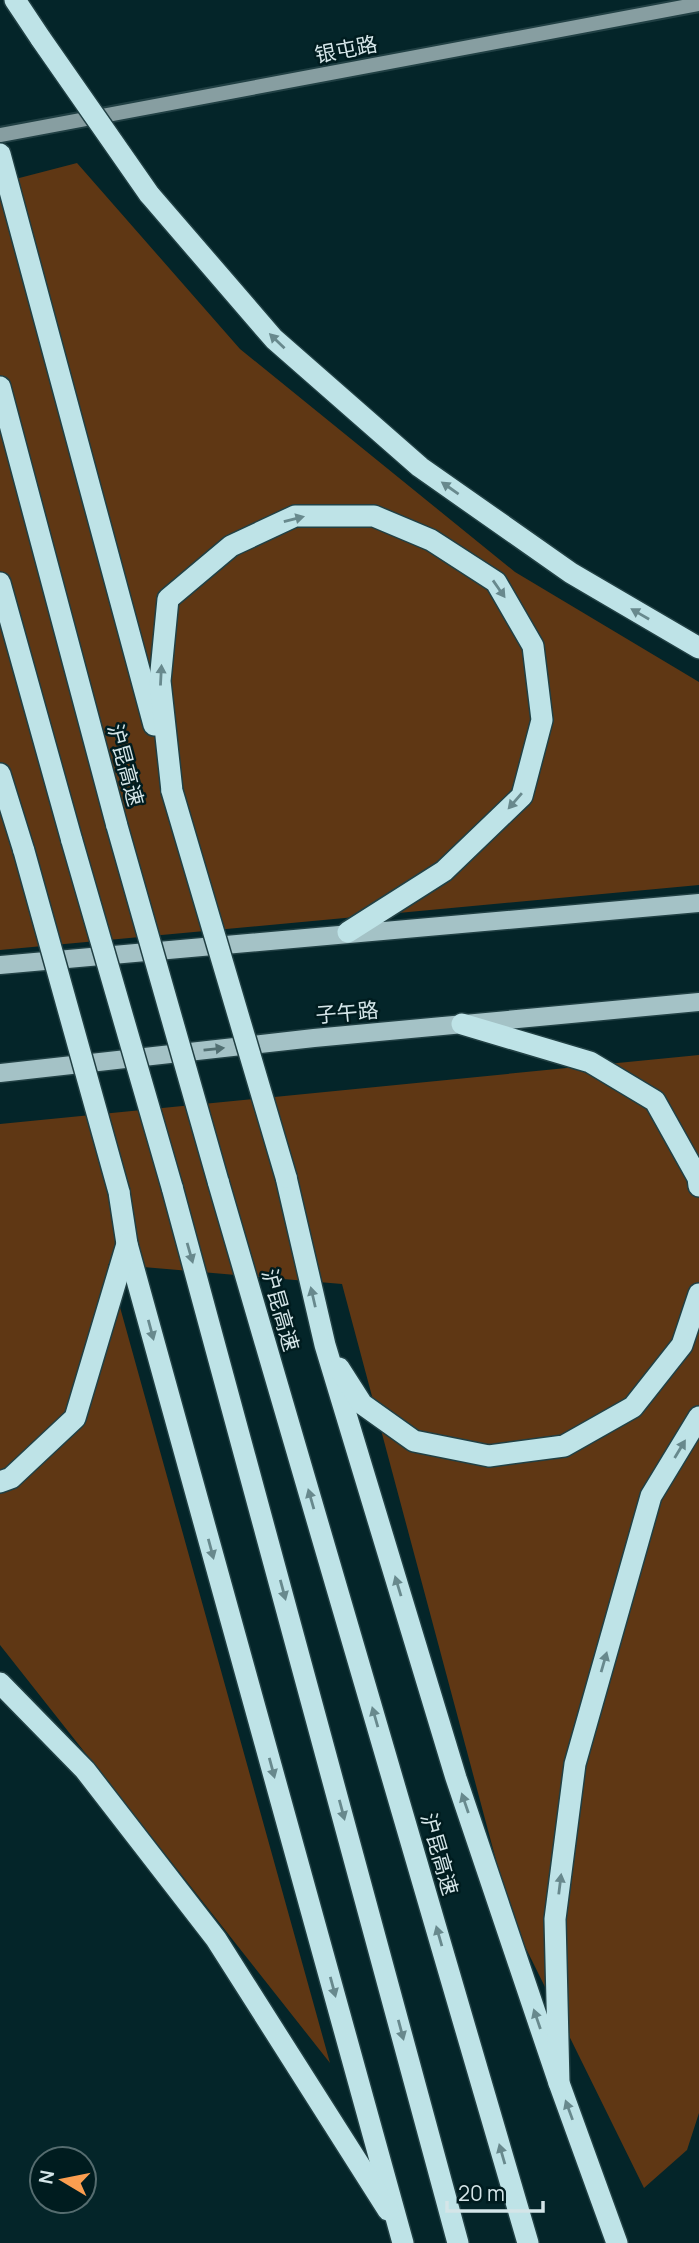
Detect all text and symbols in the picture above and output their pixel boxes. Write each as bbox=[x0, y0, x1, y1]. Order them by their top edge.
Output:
street label: 银屯路 bbox=[312, 29, 380, 69]
one-way arrow bbox=[269, 334, 286, 350]
one-way arrow bbox=[441, 481, 459, 495]
one-way arrow bbox=[283, 513, 305, 524]
one-way arrow bbox=[492, 580, 506, 599]
one-way arrow bbox=[631, 607, 650, 620]
one-way arrow bbox=[156, 663, 167, 685]
street label: 沪昆高速 bbox=[102, 721, 150, 809]
one-way arrow bbox=[508, 792, 523, 810]
street label: 子午路 bbox=[314, 995, 380, 1029]
one-way arrow bbox=[203, 1044, 225, 1055]
one-way arrow bbox=[185, 1242, 196, 1264]
street label: 沪昆高速 bbox=[256, 1266, 306, 1354]
one-way arrow bbox=[308, 1286, 319, 1308]
one-way arrow bbox=[146, 1319, 156, 1340]
one-way arrow bbox=[674, 1439, 686, 1458]
one-way arrow bbox=[305, 1488, 316, 1510]
one-way arrow bbox=[207, 1539, 217, 1560]
one-way arrow bbox=[392, 1575, 402, 1596]
one-way arrow bbox=[278, 1580, 288, 1601]
one-way arrow bbox=[600, 1651, 610, 1672]
one-way arrow bbox=[369, 1706, 379, 1727]
one-way arrow bbox=[267, 1757, 278, 1779]
one-way arrow bbox=[459, 1792, 470, 1813]
one-way arrow bbox=[337, 1799, 348, 1821]
street label: 沪昆高速 bbox=[415, 1810, 465, 1898]
one-way arrow bbox=[554, 1873, 565, 1895]
one-way arrow bbox=[433, 1925, 443, 1946]
one-way arrow bbox=[328, 1976, 339, 1998]
one-way arrow bbox=[531, 2008, 542, 2029]
one-way arrow bbox=[396, 2019, 407, 2041]
one-way arrow bbox=[563, 2099, 574, 2120]
one-way arrow bbox=[497, 2143, 507, 2164]
north arrow bbox=[28, 2145, 98, 2215]
text: N bbox=[32, 2168, 60, 2186]
scale bar bbox=[447, 2170, 543, 2214]
text: 20 m bbox=[458, 2179, 505, 2207]

